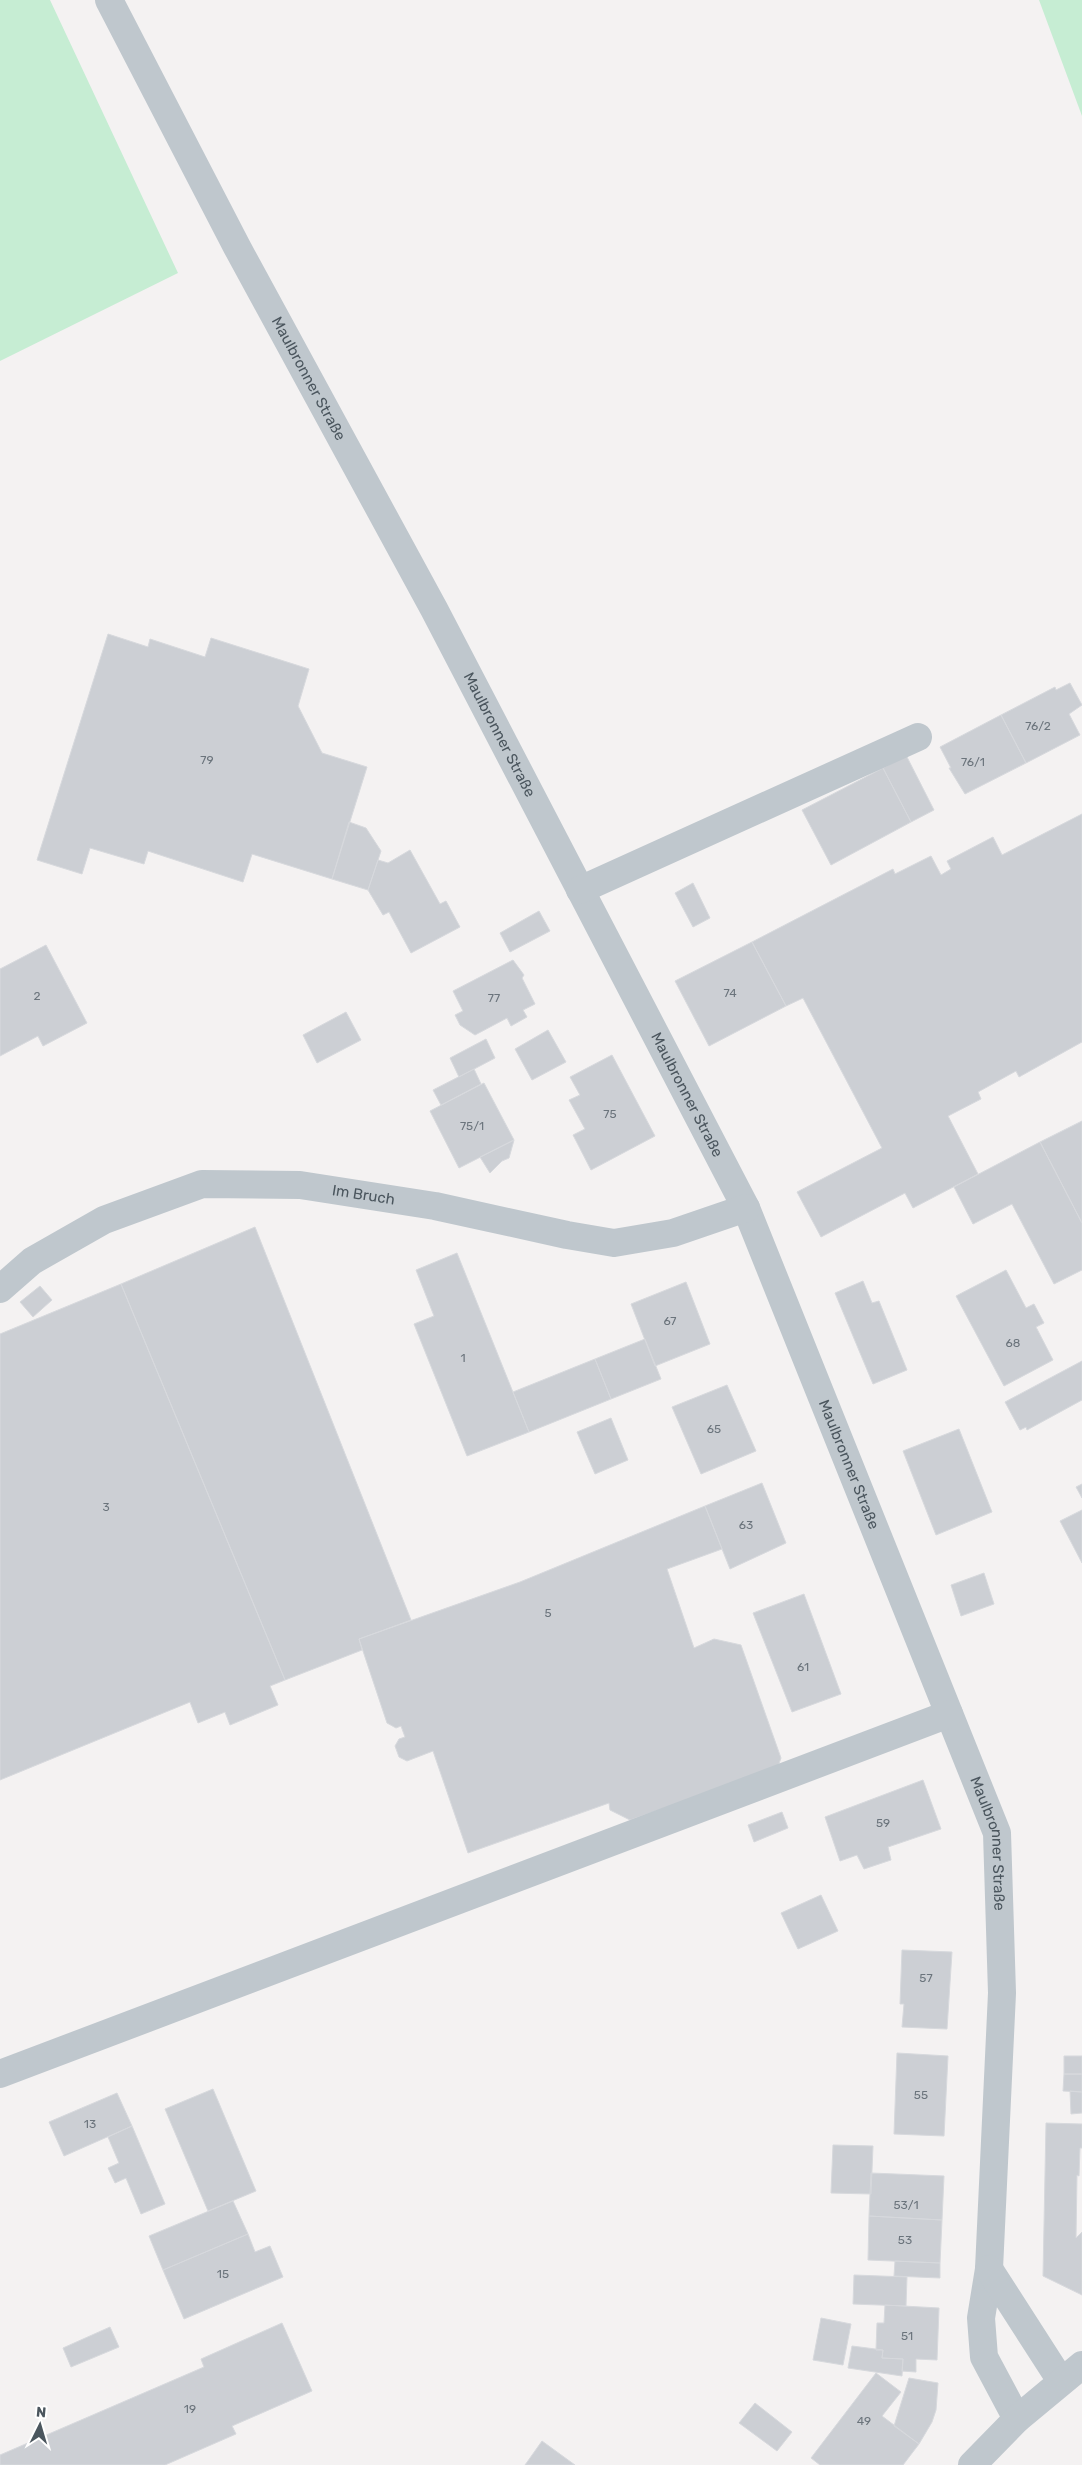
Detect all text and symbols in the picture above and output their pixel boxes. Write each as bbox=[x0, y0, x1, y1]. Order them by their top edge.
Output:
street label: Maulbronner Straße bbox=[268, 314, 349, 443]
street label: Maulbronner Straße bbox=[460, 669, 539, 800]
house number: 76/2 bbox=[1025, 719, 1051, 733]
house number: 79 bbox=[200, 753, 214, 767]
house number: 76/1 bbox=[961, 755, 985, 769]
house number: 74 bbox=[723, 986, 737, 1000]
house number: 2 bbox=[33, 989, 41, 1003]
house number: 77 bbox=[488, 991, 500, 1005]
street label: Maulbronner Straße bbox=[647, 1029, 727, 1160]
house number: 75 bbox=[603, 1107, 617, 1121]
house number: 75/1 bbox=[460, 1119, 484, 1133]
street label: Im Bruch bbox=[331, 1181, 396, 1209]
house number: 67 bbox=[663, 1314, 677, 1328]
house number: 68 bbox=[1006, 1336, 1020, 1350]
house number: 1 bbox=[460, 1351, 466, 1365]
street label: Maulbronner Straße bbox=[815, 1397, 883, 1532]
house number: 65 bbox=[707, 1422, 721, 1436]
house number: 3 bbox=[102, 1500, 110, 1514]
house number: 63 bbox=[739, 1518, 753, 1532]
house number: 5 bbox=[544, 1606, 552, 1620]
house number: 61 bbox=[797, 1660, 809, 1674]
street label: Maulbronner Straße bbox=[966, 1774, 1008, 1911]
house number: 59 bbox=[876, 1816, 890, 1830]
house number: 57 bbox=[919, 1971, 933, 1985]
house number: 55 bbox=[914, 2088, 928, 2102]
house number: 13 bbox=[84, 2117, 96, 2131]
house number: 53/1 bbox=[893, 2198, 919, 2212]
house number: 53 bbox=[898, 2233, 912, 2247]
house number: 15 bbox=[217, 2267, 229, 2281]
house number: 51 bbox=[901, 2329, 913, 2343]
north arrow bbox=[15, 2400, 65, 2450]
house number: 19 bbox=[184, 2402, 196, 2416]
text: N bbox=[35, 2404, 47, 2421]
house number: 49 bbox=[857, 2414, 871, 2428]

